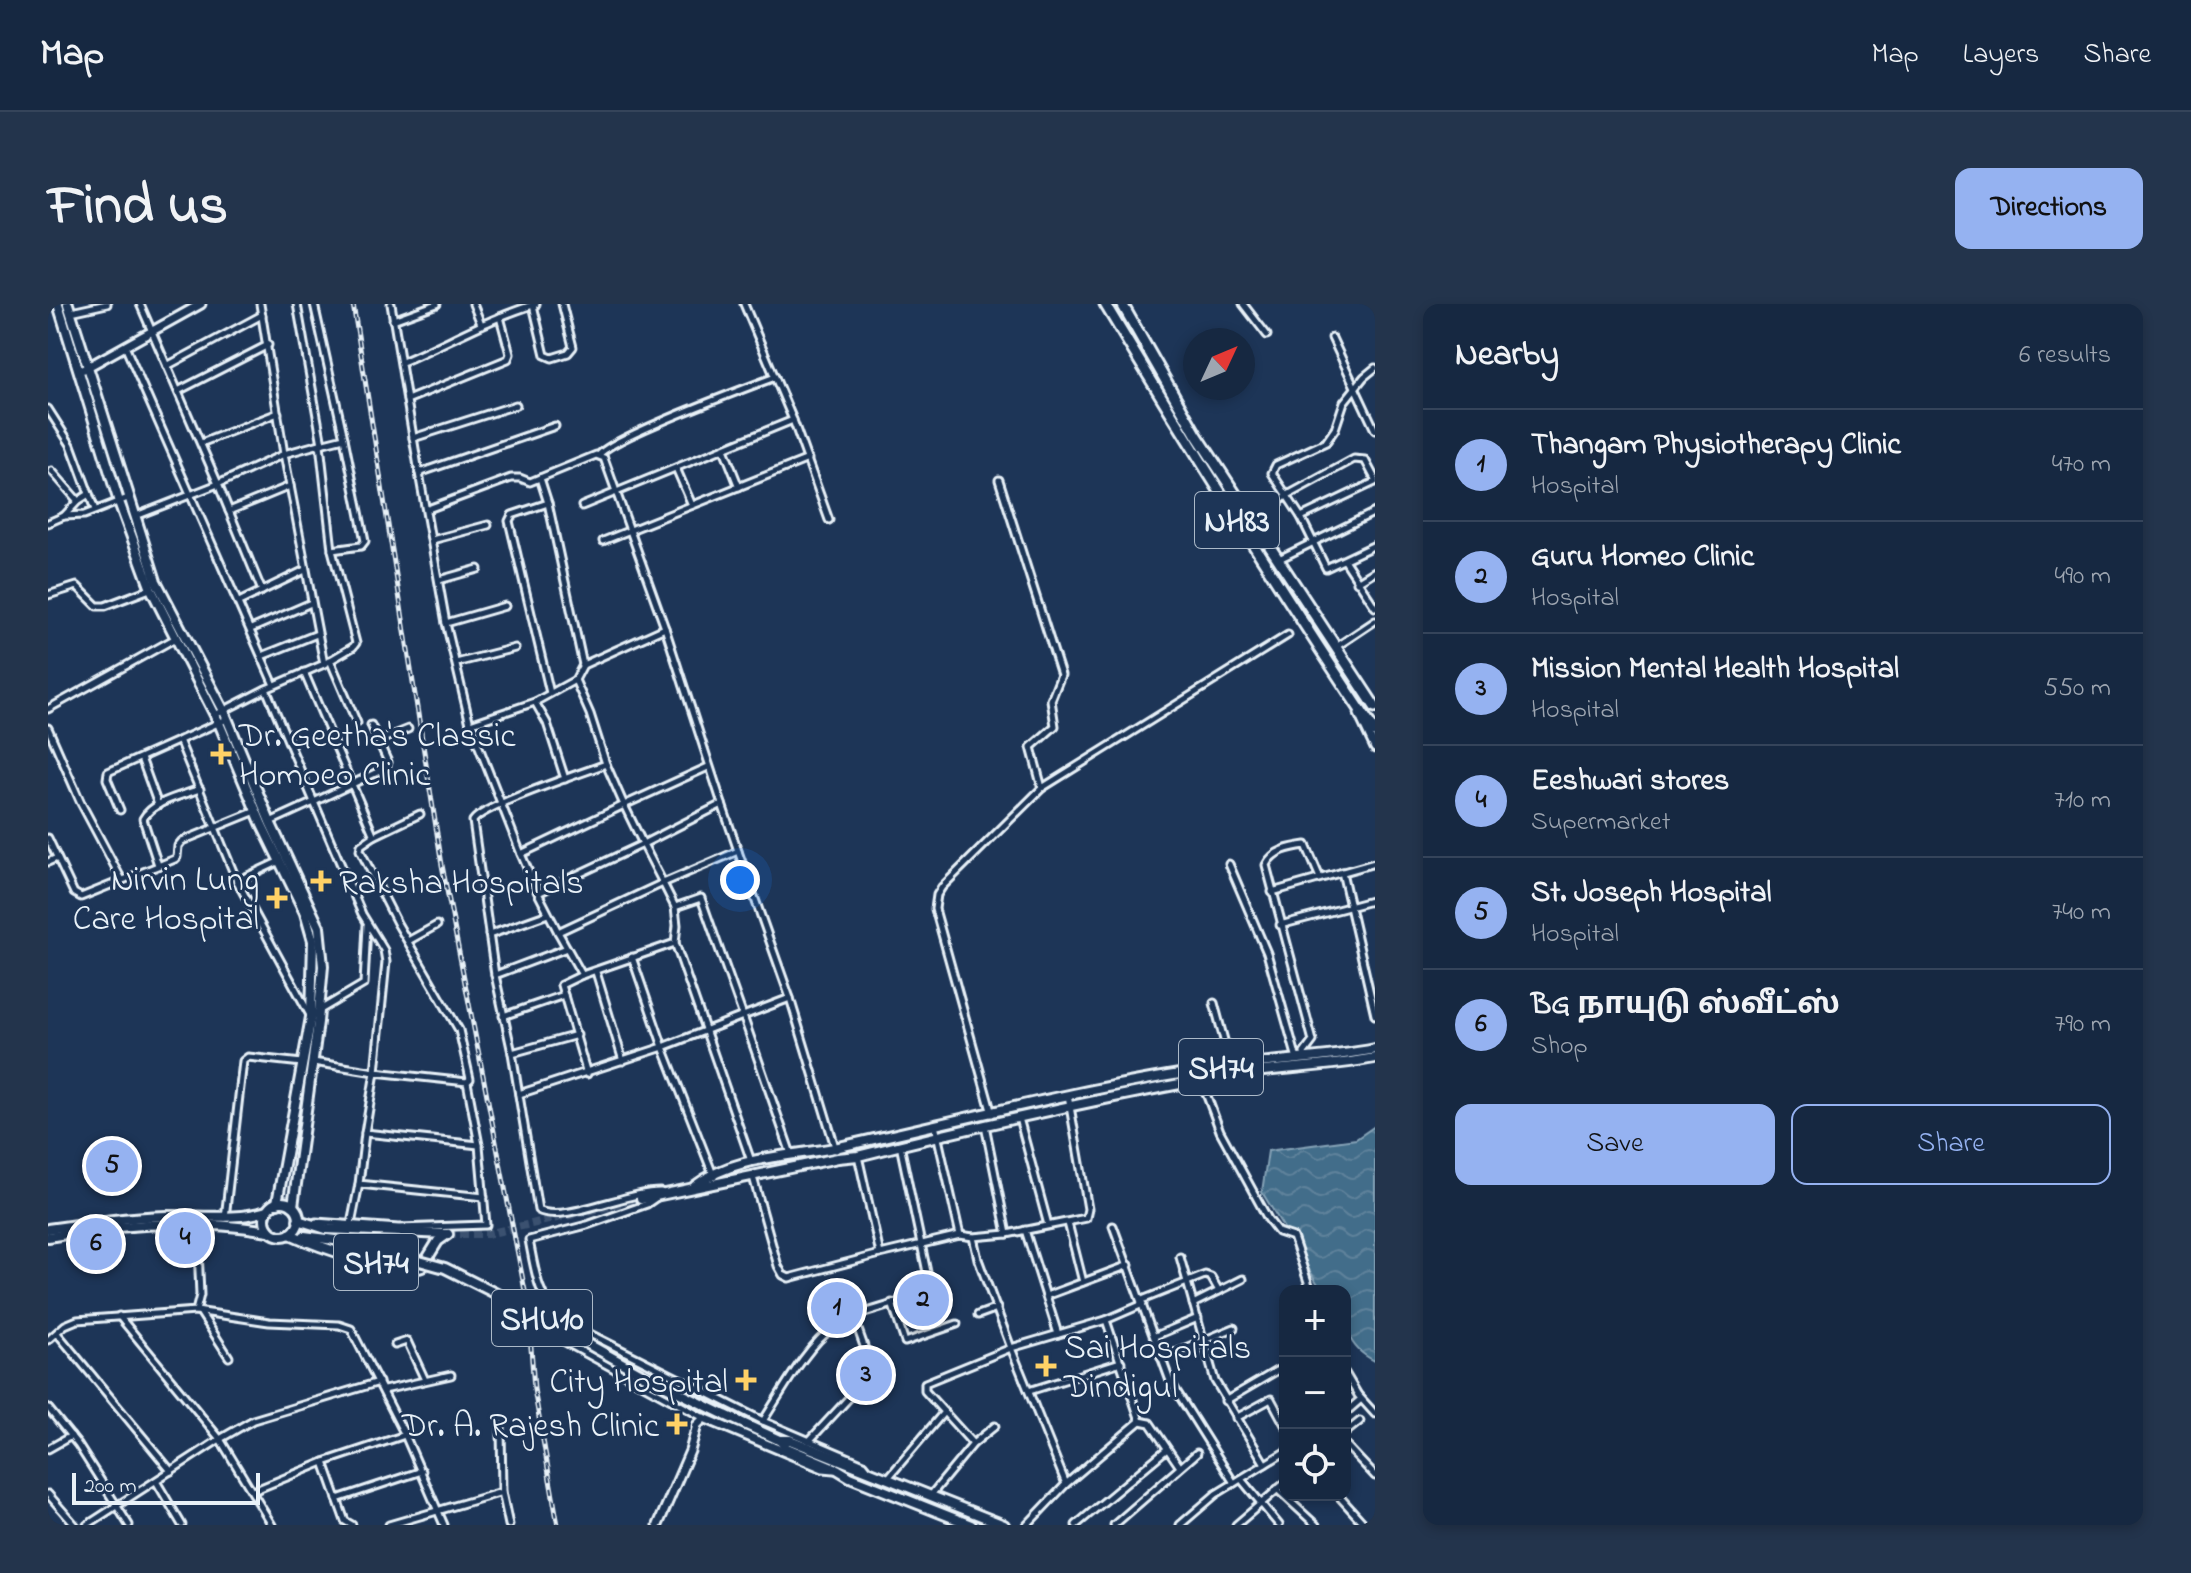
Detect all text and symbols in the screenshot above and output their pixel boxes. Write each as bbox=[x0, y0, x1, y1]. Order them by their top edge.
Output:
text: Map bbox=[40, 27, 104, 83]
text: Map bbox=[1871, 35, 1919, 76]
text: Layers bbox=[1963, 35, 2039, 76]
text: Share bbox=[2083, 35, 2151, 76]
text: Find us bbox=[48, 168, 228, 249]
button: Directions bbox=[1955, 168, 2143, 249]
north arrow bbox=[1183, 328, 1255, 400]
text: Nearby bbox=[1455, 331, 1559, 381]
text: 6 results bbox=[2019, 337, 2111, 375]
text: Thangam Physiotherapy Clinic bbox=[1531, 424, 1901, 468]
text: 1 bbox=[1477, 446, 1485, 484]
text: 470 m bbox=[2052, 446, 2111, 484]
text: Hospital bbox=[1531, 468, 1619, 506]
road number: NH83 bbox=[1195, 492, 1279, 548]
text: Guru Homeo Clinic bbox=[1531, 536, 1754, 580]
text: 2 bbox=[1475, 558, 1487, 596]
text: 490 m bbox=[2055, 558, 2111, 596]
text: Hospital bbox=[1531, 580, 1619, 618]
text: Mission Mental Health Hospital bbox=[1531, 648, 1899, 692]
text: 3 bbox=[1476, 670, 1486, 708]
text: 550 m bbox=[2043, 670, 2111, 708]
text: Hospital bbox=[1531, 692, 1619, 730]
place label: Dr. Geetha's Classic Homoeo Clinic bbox=[238, 713, 516, 802]
marker: Dr. Geetha's Classic Homoeo Clinic bbox=[210, 743, 232, 765]
text: Eeshwari stores bbox=[1531, 760, 1729, 804]
text: 4 bbox=[1476, 782, 1486, 820]
text: 710 m bbox=[2054, 782, 2111, 820]
text: Supermarket bbox=[1531, 804, 1670, 842]
place label: Nirvin Lung Care Hospital bbox=[73, 857, 259, 946]
place label: Raksha Hospitals bbox=[339, 860, 584, 910]
your location bbox=[720, 860, 760, 900]
marker: Raksha Hospitals bbox=[310, 870, 332, 892]
text: St. Joseph Hospital bbox=[1531, 872, 1771, 916]
marker: Nirvin Lung Care Hospital bbox=[266, 887, 288, 909]
text: 5 bbox=[1474, 894, 1488, 932]
text: 740 m bbox=[2052, 894, 2111, 932]
text: Hospital bbox=[1531, 916, 1619, 954]
text: BG நாயுடு ஸ்வீட்ஸ் bbox=[1531, 984, 1840, 1028]
text: 6 bbox=[1475, 1006, 1487, 1044]
text: 790 m bbox=[2055, 1006, 2111, 1044]
text: Shop bbox=[1531, 1028, 1588, 1066]
road number: SH74 bbox=[1179, 1039, 1263, 1095]
button: Save bbox=[1455, 1104, 1775, 1185]
button: Share bbox=[1791, 1104, 2111, 1185]
pin: 5 bbox=[86, 1136, 138, 1196]
pin: 4 bbox=[159, 1208, 211, 1268]
pin: 6 bbox=[70, 1214, 122, 1274]
road number: SH74 bbox=[334, 1234, 418, 1290]
pin: 2 bbox=[897, 1270, 949, 1330]
pin: 1 bbox=[811, 1278, 863, 1338]
map controls bbox=[1279, 1285, 1351, 1501]
button: + bbox=[1279, 1285, 1351, 1357]
road number: SHU10 bbox=[492, 1290, 592, 1346]
place label: Sai Hospitals Dindigul bbox=[1063, 1325, 1251, 1414]
pin: 3 bbox=[840, 1345, 892, 1405]
marker: Sai Hospitals Dindigul bbox=[1035, 1355, 1057, 1377]
button: − bbox=[1279, 1357, 1351, 1429]
place label: City Hospital bbox=[550, 1359, 728, 1409]
marker: City Hospital bbox=[735, 1369, 757, 1391]
place label: Dr. A. Rajesh Clinic bbox=[401, 1403, 660, 1453]
marker: Dr. A. Rajesh Clinic bbox=[666, 1413, 688, 1435]
button: locate bbox=[1279, 1429, 1351, 1501]
scale bar bbox=[72, 1469, 260, 1505]
text: 200 m bbox=[84, 1471, 137, 1503]

